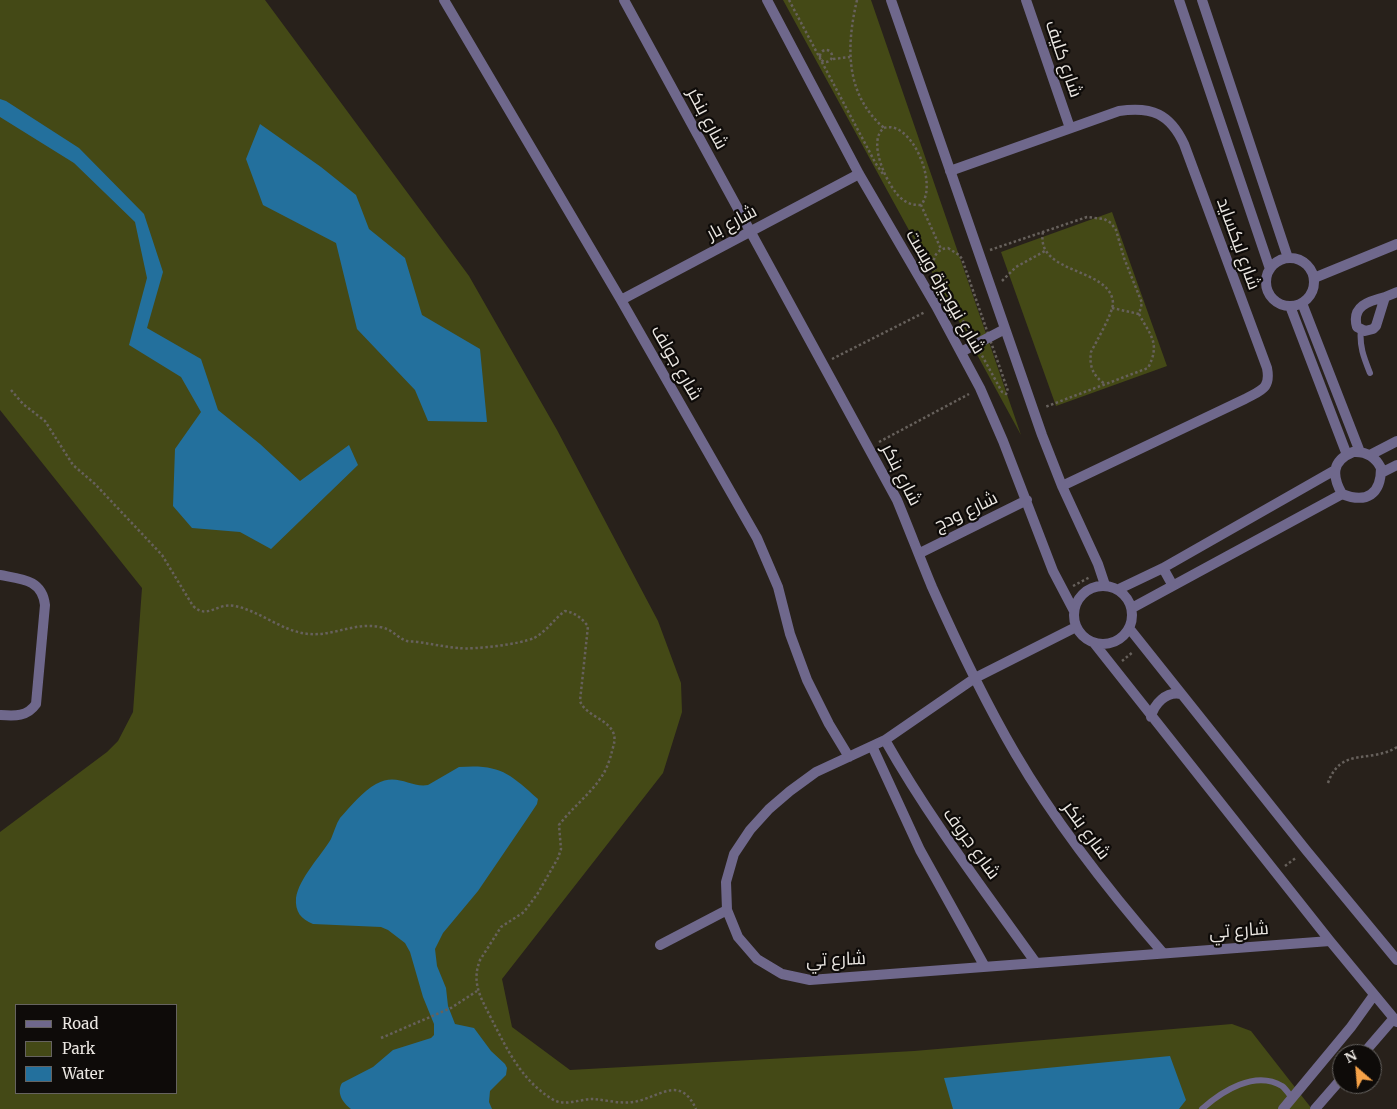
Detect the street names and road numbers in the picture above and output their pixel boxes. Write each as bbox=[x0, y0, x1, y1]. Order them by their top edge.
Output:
street label: شارع كليف bbox=[1040, 18, 1086, 100]
street label: شارع بنكر bbox=[682, 85, 732, 153]
street label: شارع ليكسايد bbox=[1211, 195, 1265, 293]
street label: شارع بار bbox=[703, 201, 761, 245]
street label: شارع نيوجيزة ويست bbox=[901, 226, 989, 358]
street label: شارع جولف bbox=[646, 321, 706, 405]
street label: شارع بنكر bbox=[876, 440, 926, 510]
street label: شارع ودج bbox=[931, 487, 1001, 537]
street label: شارع بنكر bbox=[1058, 798, 1114, 864]
street label: شارع جروف bbox=[938, 804, 1004, 884]
street label: شارع تي bbox=[1208, 918, 1270, 944]
street label: شارع تي bbox=[806, 948, 866, 972]

